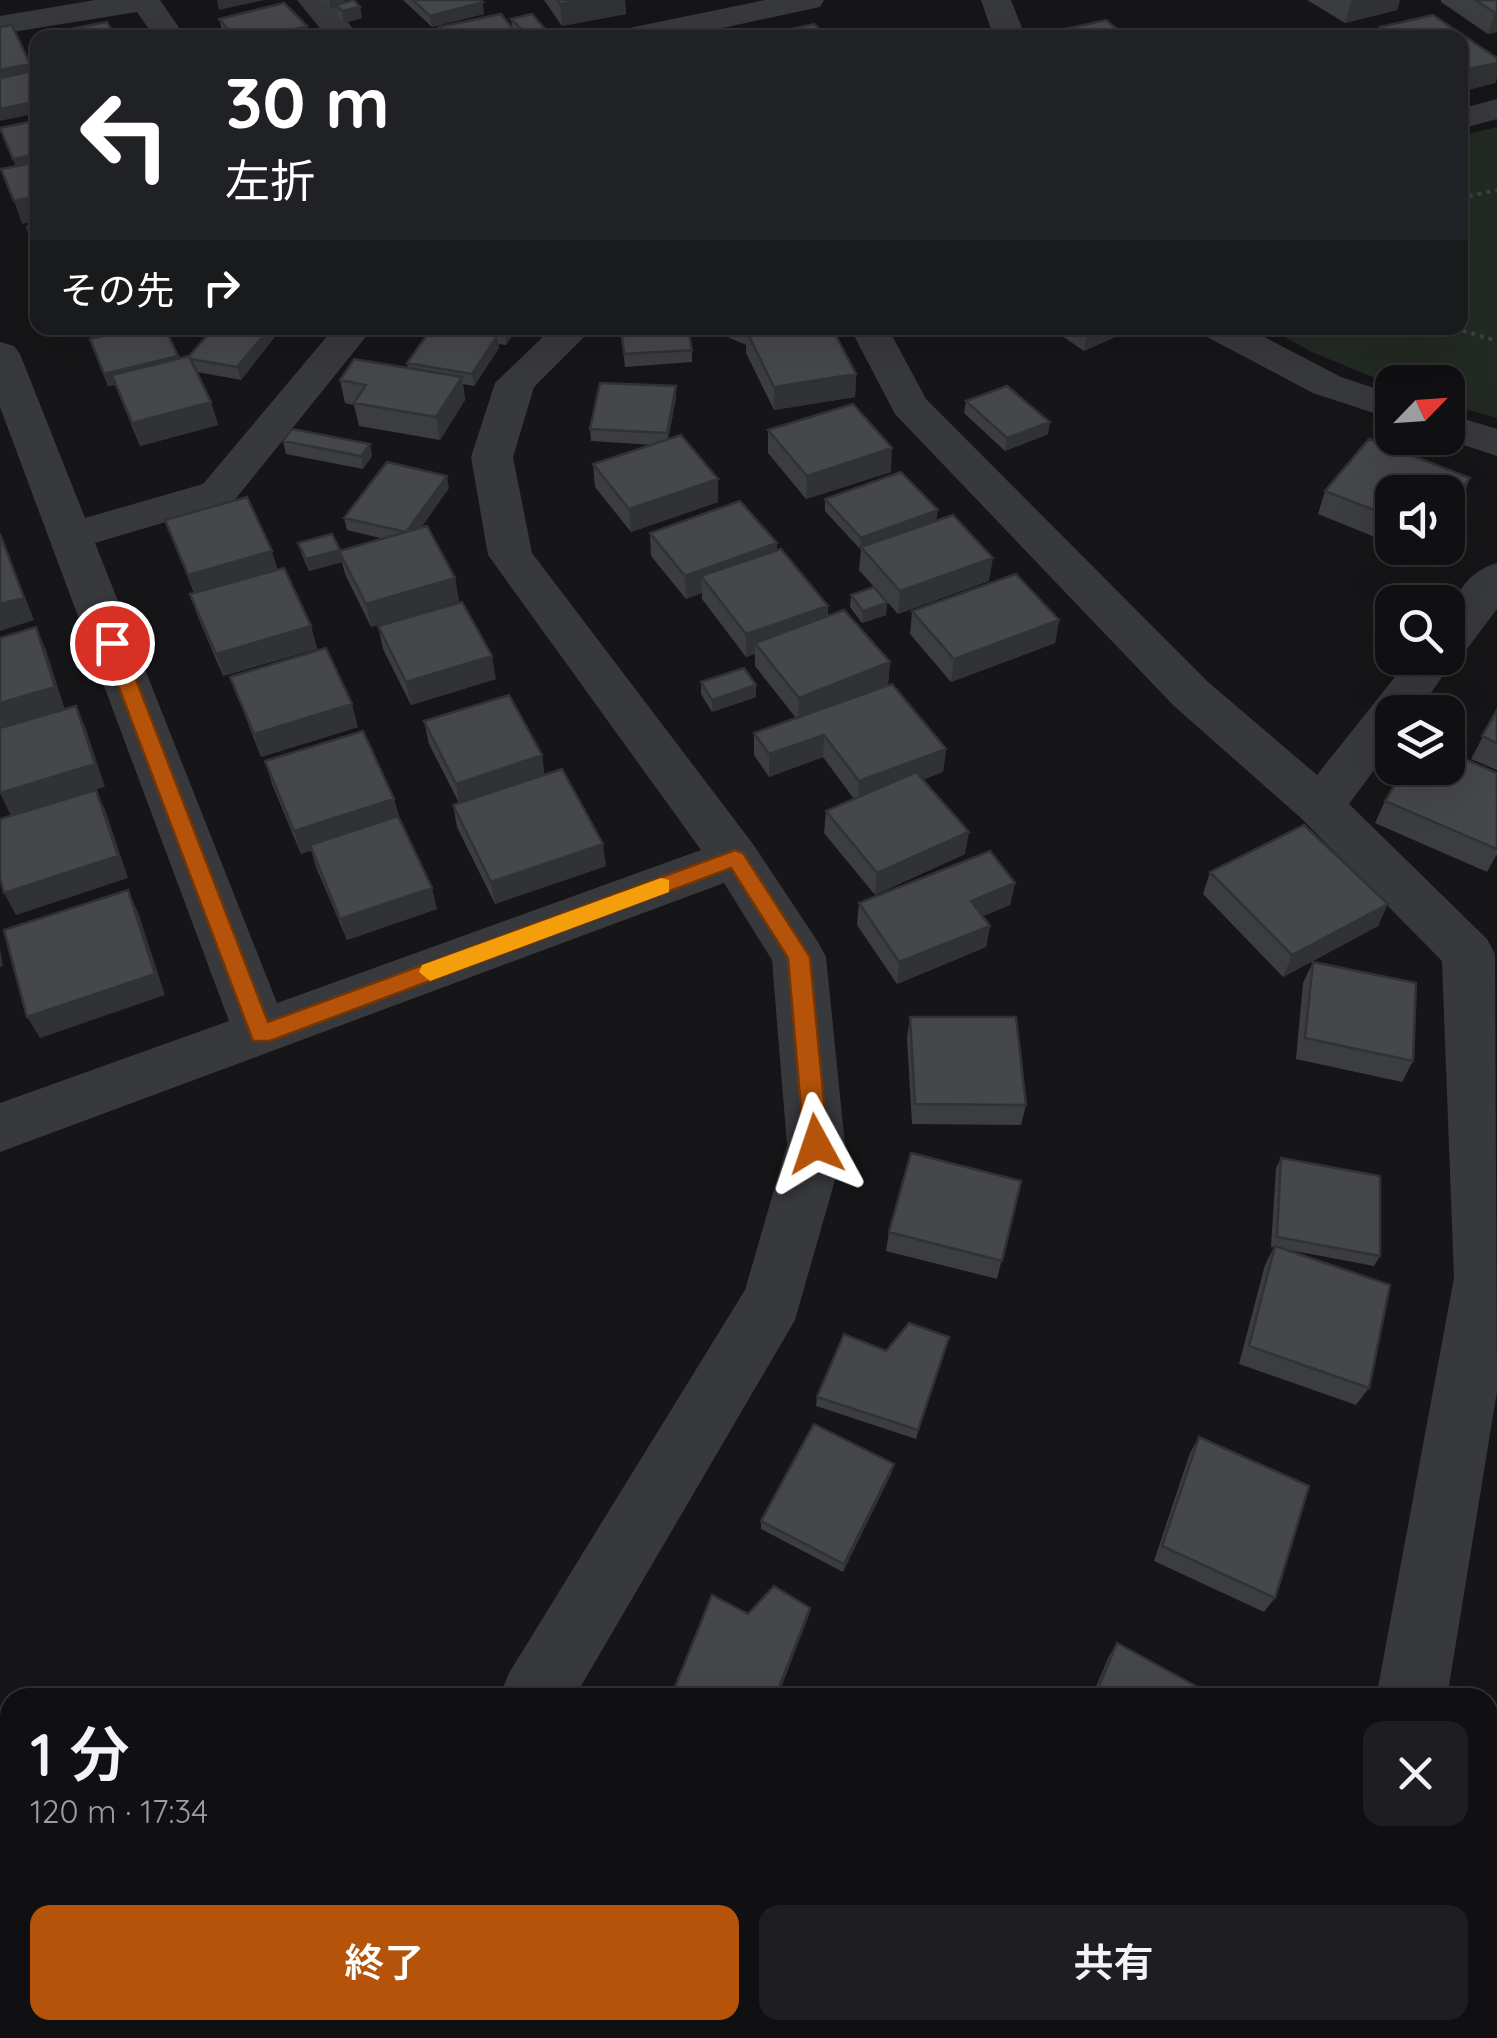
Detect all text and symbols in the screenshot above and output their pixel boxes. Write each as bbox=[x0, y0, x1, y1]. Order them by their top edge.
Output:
text: 30 m bbox=[225, 58, 390, 146]
icon: left bbox=[60, 70, 190, 200]
text: 左折 bbox=[225, 152, 315, 208]
icon: right bbox=[194, 260, 249, 315]
text: その先 bbox=[60, 266, 174, 314]
north arrow bbox=[1375, 365, 1465, 455]
map controls bbox=[1375, 365, 1465, 785]
button: sound bbox=[1375, 475, 1465, 565]
button: search bbox=[1375, 585, 1465, 675]
pin bbox=[70, 601, 155, 686]
icon: arrive bbox=[85, 616, 140, 671]
button: layers bbox=[1375, 695, 1465, 785]
position arrow bbox=[764, 1092, 868, 1196]
text: 1 分 bbox=[30, 1716, 130, 1791]
button: close bbox=[1363, 1721, 1468, 1826]
text: 120 m · 17:34 bbox=[30, 1791, 208, 1831]
button: 終了 bbox=[30, 1905, 739, 2020]
button: 共有 bbox=[759, 1905, 1468, 2020]

